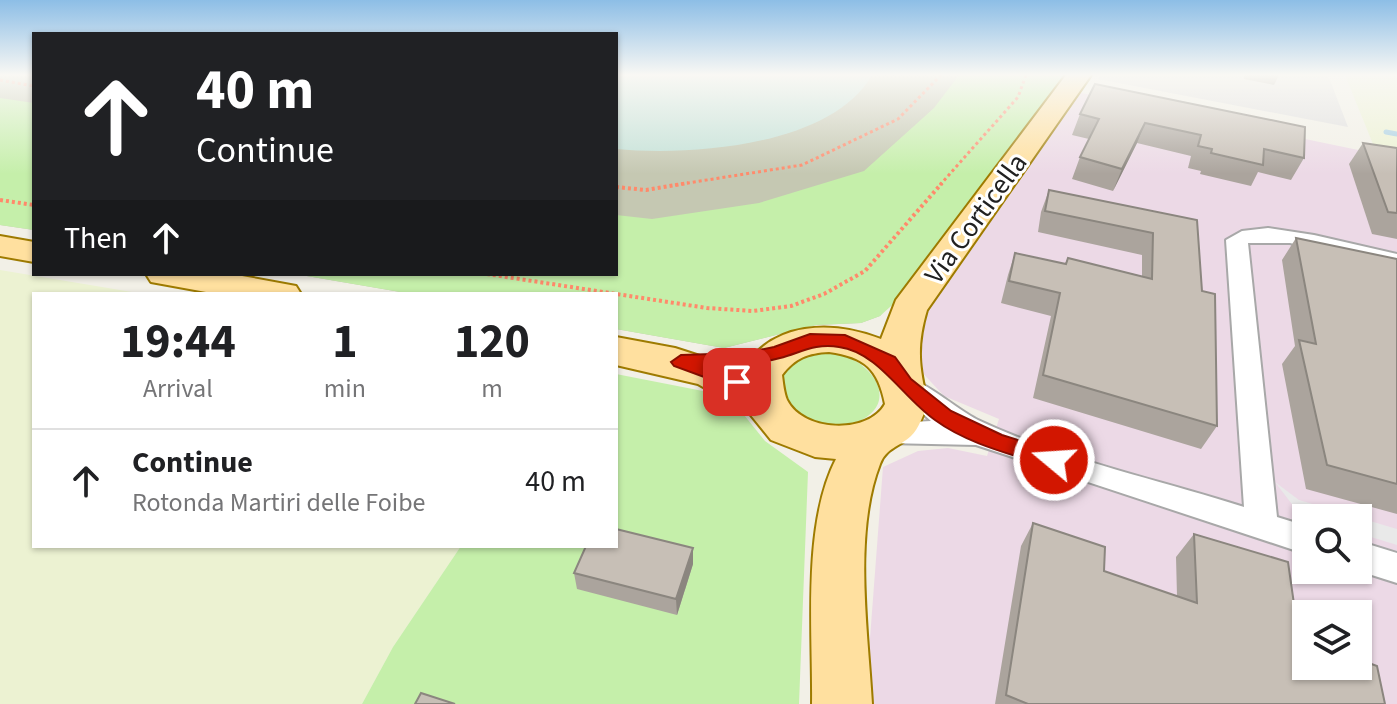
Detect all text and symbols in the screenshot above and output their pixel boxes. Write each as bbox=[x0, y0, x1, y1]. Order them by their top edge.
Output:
text: 40 m bbox=[196, 51, 314, 130]
icon: ahead bbox=[64, 64, 168, 168]
text: Continue bbox=[196, 125, 334, 176]
street label: Via Corticella bbox=[915, 145, 1037, 292]
icon: ahead bbox=[144, 216, 188, 260]
text: Then bbox=[64, 217, 128, 260]
text: 19:44 bbox=[120, 308, 236, 376]
text: 1 bbox=[332, 308, 358, 376]
text: 120 bbox=[454, 308, 530, 376]
pin bbox=[703, 348, 771, 416]
icon: arrive bbox=[715, 360, 759, 404]
text: Arrival bbox=[143, 370, 213, 407]
text: min bbox=[324, 370, 366, 407]
text: m bbox=[481, 370, 503, 407]
position arrow bbox=[1012, 418, 1096, 502]
text: Continue bbox=[132, 441, 253, 484]
icon: ahead bbox=[64, 459, 108, 503]
text: 40 m bbox=[525, 460, 586, 503]
text: Rotonda Martiri delle Foibe bbox=[132, 484, 425, 521]
map controls bbox=[1292, 504, 1372, 680]
button: search bbox=[1292, 504, 1372, 584]
button: layers bbox=[1292, 600, 1372, 680]

